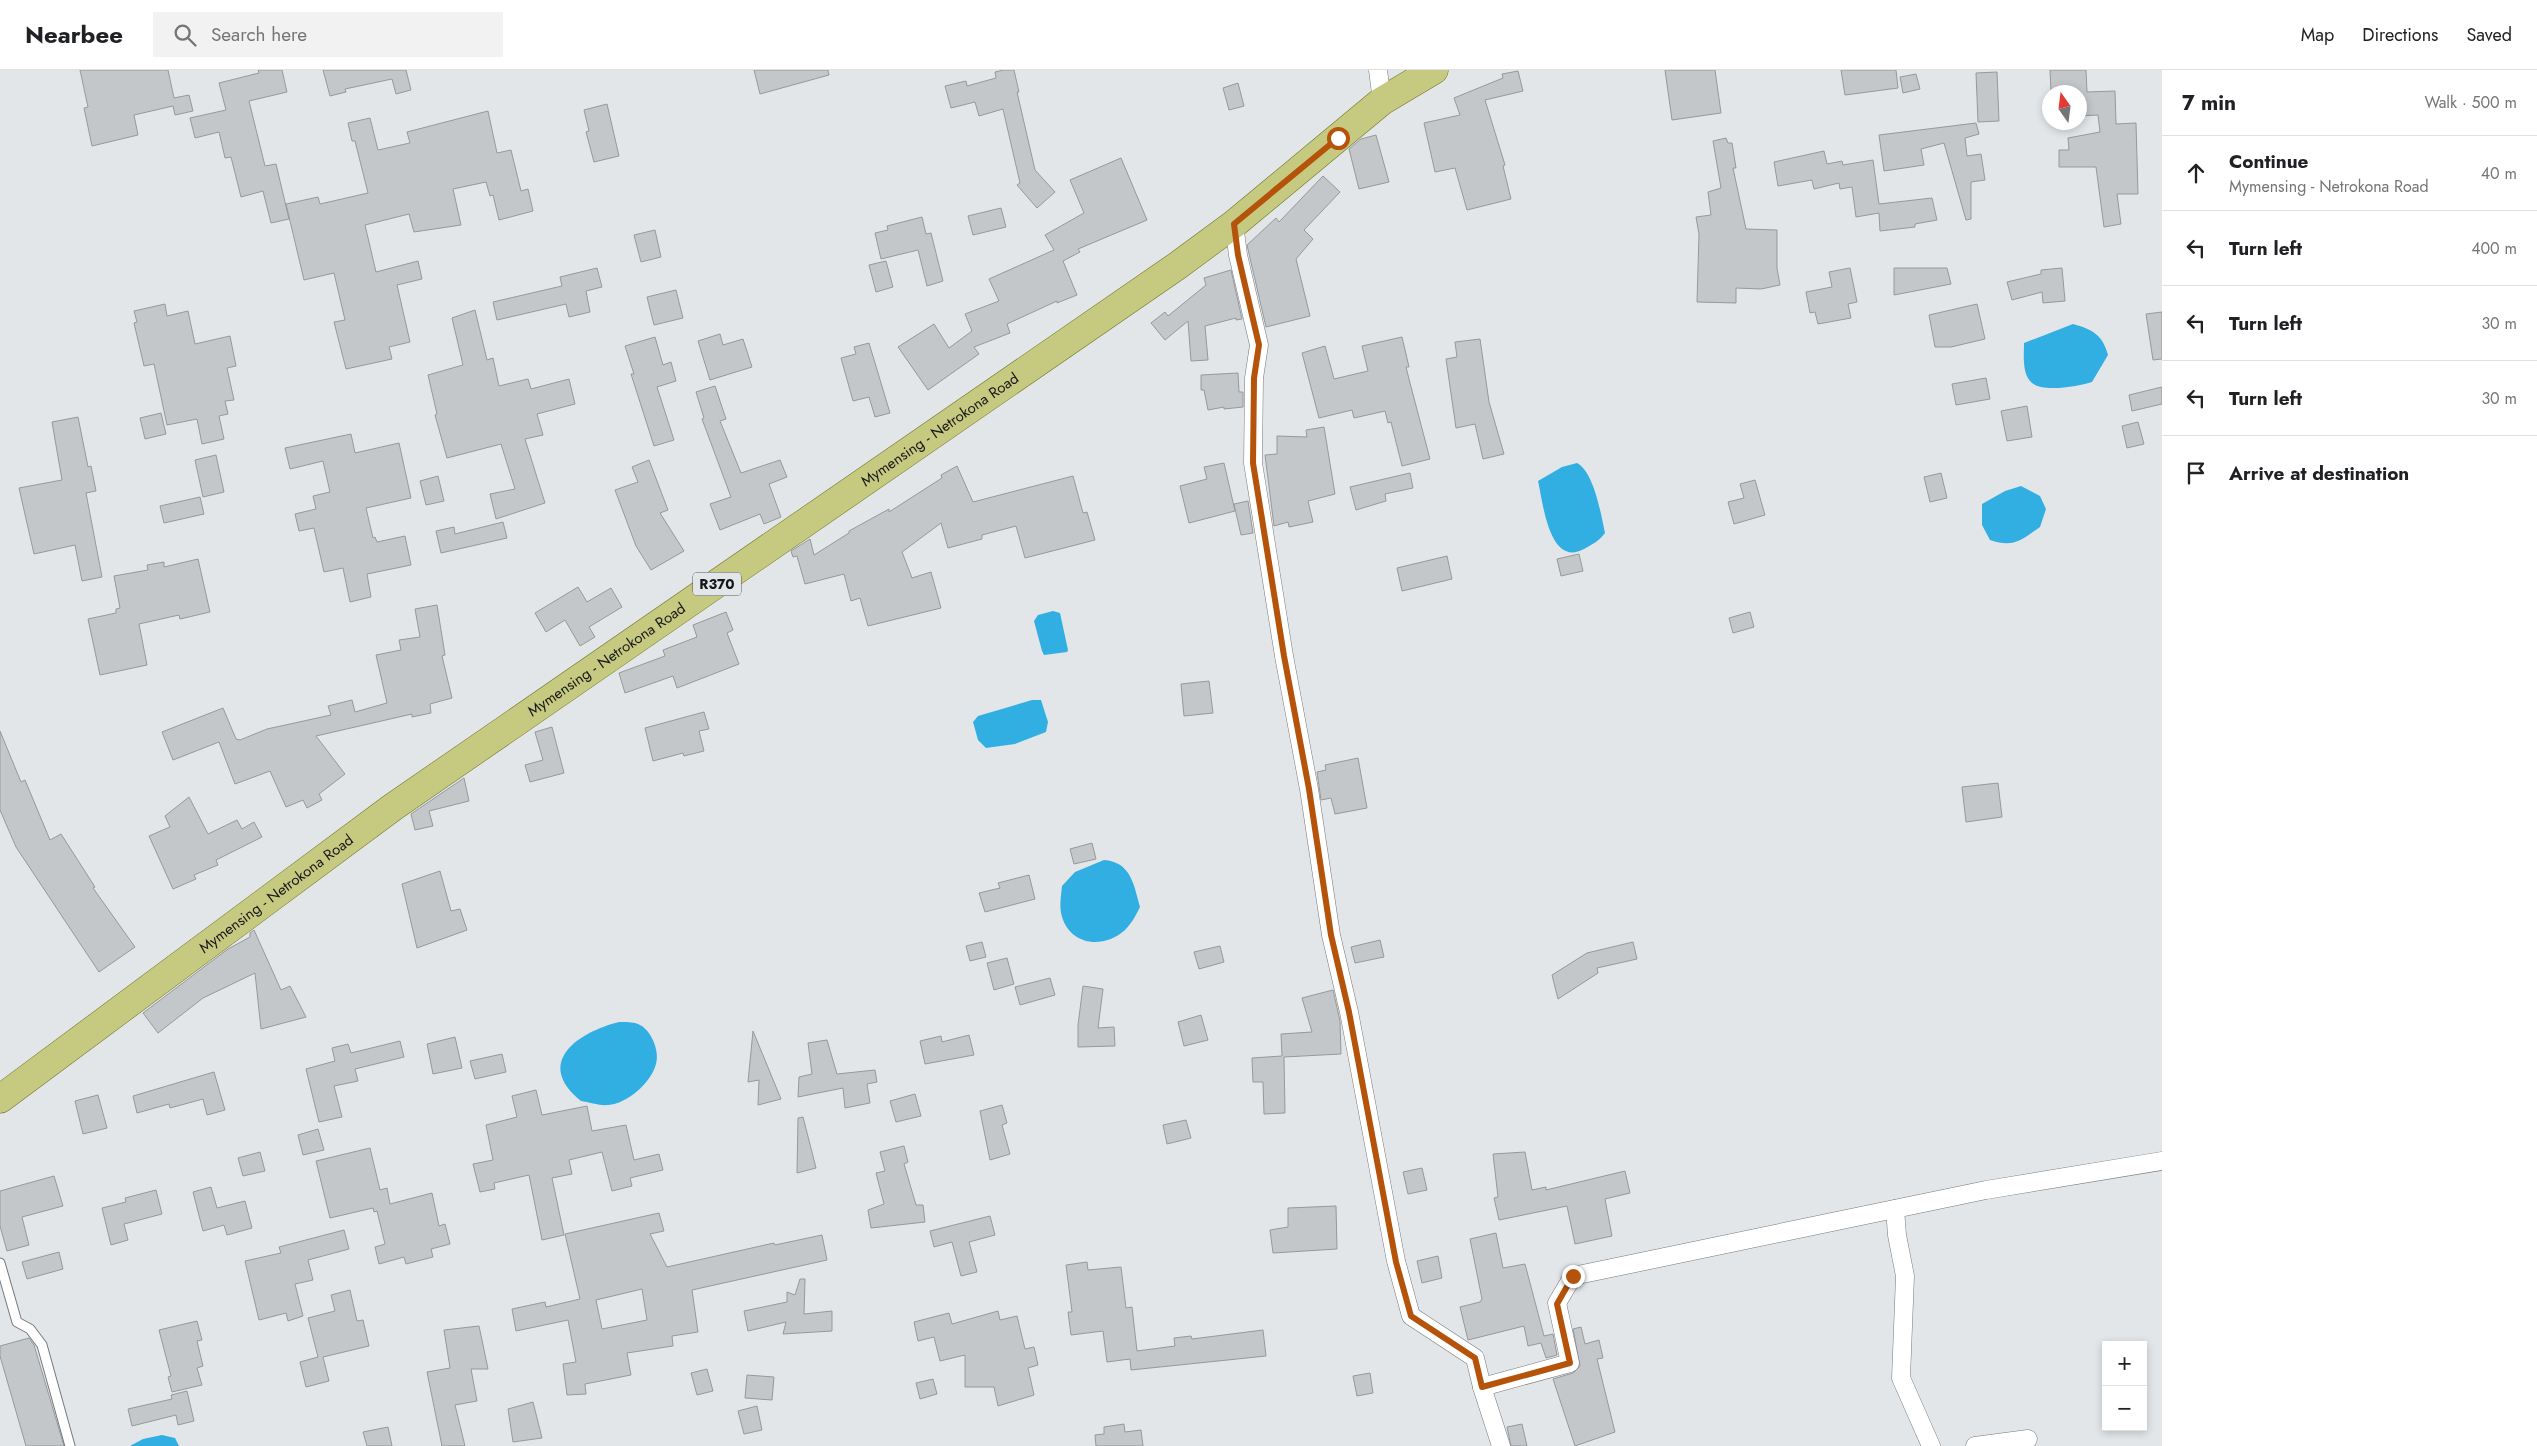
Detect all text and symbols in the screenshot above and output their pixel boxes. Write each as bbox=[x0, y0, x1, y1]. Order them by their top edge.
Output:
search box bbox=[153, 12, 503, 57]
text: Nearbee bbox=[25, 17, 123, 52]
icon: search bbox=[171, 21, 199, 49]
text: Search here bbox=[211, 21, 307, 48]
text: Map bbox=[2301, 22, 2334, 48]
text: Directions bbox=[2362, 22, 2438, 48]
text: Saved bbox=[2466, 22, 2512, 48]
north arrow bbox=[2042, 85, 2087, 130]
text: 7 min bbox=[2182, 88, 2236, 118]
text: Walk · 500 m bbox=[2424, 91, 2517, 114]
route start bbox=[1327, 127, 1350, 150]
text: Continue bbox=[2229, 148, 2308, 175]
icon: ahead bbox=[2182, 159, 2210, 187]
text: 40 m bbox=[2481, 162, 2517, 185]
text: Mymensing - Netrokona Road bbox=[2229, 175, 2429, 198]
icon: left bbox=[2182, 234, 2210, 262]
text: Turn left bbox=[2229, 235, 2302, 262]
text: 400 m bbox=[2471, 237, 2517, 260]
icon: left bbox=[2182, 309, 2210, 337]
text: Turn left bbox=[2229, 310, 2302, 337]
text: 30 m bbox=[2481, 312, 2517, 335]
street label: Mymensing - Netrokona Road bbox=[856, 367, 1023, 492]
icon: left bbox=[2182, 384, 2210, 412]
text: Turn left bbox=[2229, 385, 2302, 412]
text: 30 m bbox=[2481, 387, 2517, 410]
icon: arrive bbox=[2182, 459, 2210, 487]
text: Arrive at destination bbox=[2229, 460, 2409, 487]
road number: R370 bbox=[693, 572, 741, 596]
street label: Mymensing - Netrokona Road bbox=[523, 597, 690, 722]
street label: Mymensing - Netrokona Road bbox=[194, 829, 358, 959]
route end bbox=[1562, 1265, 1585, 1288]
map controls bbox=[2102, 1341, 2147, 1431]
button: + bbox=[2102, 1341, 2147, 1386]
button: − bbox=[2102, 1386, 2147, 1431]

